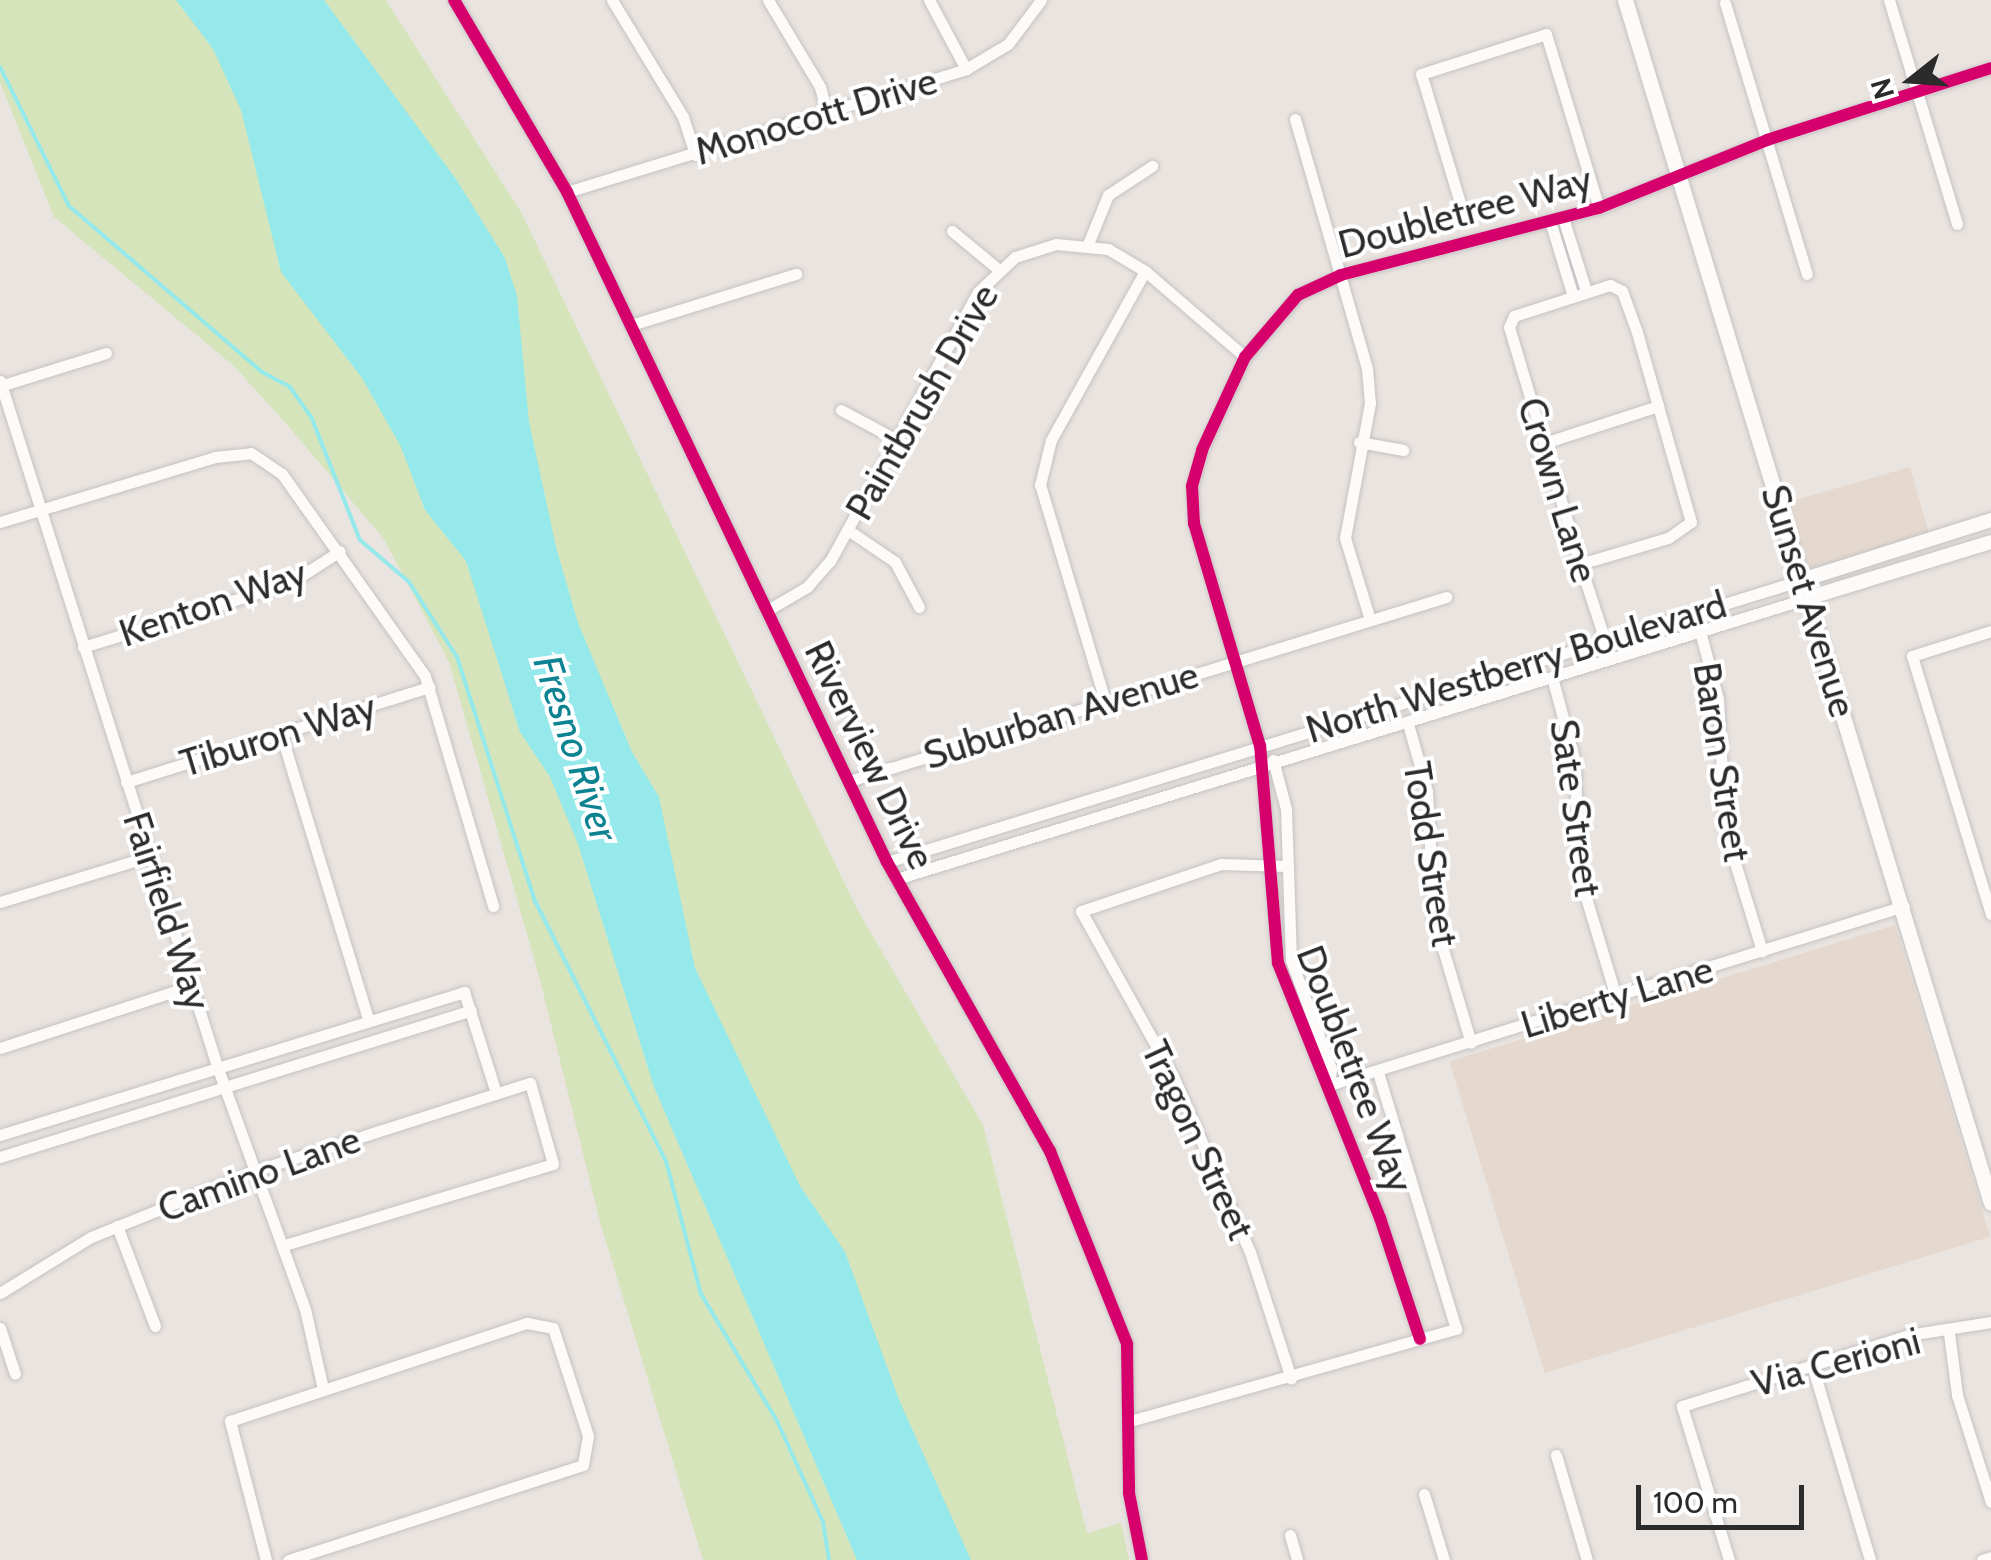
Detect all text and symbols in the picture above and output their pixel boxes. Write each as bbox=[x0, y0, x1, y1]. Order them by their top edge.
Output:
north arrow bbox=[1861, 30, 1961, 130]
street label: Monocott Drive bbox=[690, 58, 942, 174]
text: N bbox=[1863, 74, 1901, 103]
street label: Doubletree Way bbox=[1333, 156, 1597, 268]
street label: Paintbrush Drive bbox=[836, 276, 1008, 528]
street label: Crown Lane bbox=[1508, 392, 1608, 588]
street label: Sunset Avenue bbox=[1752, 480, 1866, 722]
street label: Kenton Way bbox=[113, 550, 313, 656]
street label: North Westberry Boulevard bbox=[1301, 581, 1731, 753]
street label: Riverview Drive bbox=[795, 634, 945, 876]
water label: Fresno River bbox=[523, 649, 629, 847]
street label: Suburban Avenue bbox=[918, 652, 1204, 778]
street label: Baron Street bbox=[1684, 659, 1760, 865]
street label: Tiburon Way bbox=[175, 684, 381, 786]
street label: Sate Street bbox=[1541, 717, 1611, 899]
street label: Todd Street bbox=[1394, 758, 1468, 950]
street label: Fairfield Way bbox=[114, 806, 220, 1016]
street label: Doubletree Way bbox=[1287, 939, 1423, 1199]
street label: Liberty Lane bbox=[1516, 946, 1718, 1048]
street label: Tragon Street bbox=[1132, 1033, 1264, 1247]
street label: Camino Lane bbox=[152, 1116, 366, 1232]
street label: Via Cerioni bbox=[1747, 1318, 1925, 1406]
scale bar bbox=[1641, 1465, 1808, 1527]
text: 100 m bbox=[1653, 1484, 1738, 1521]

